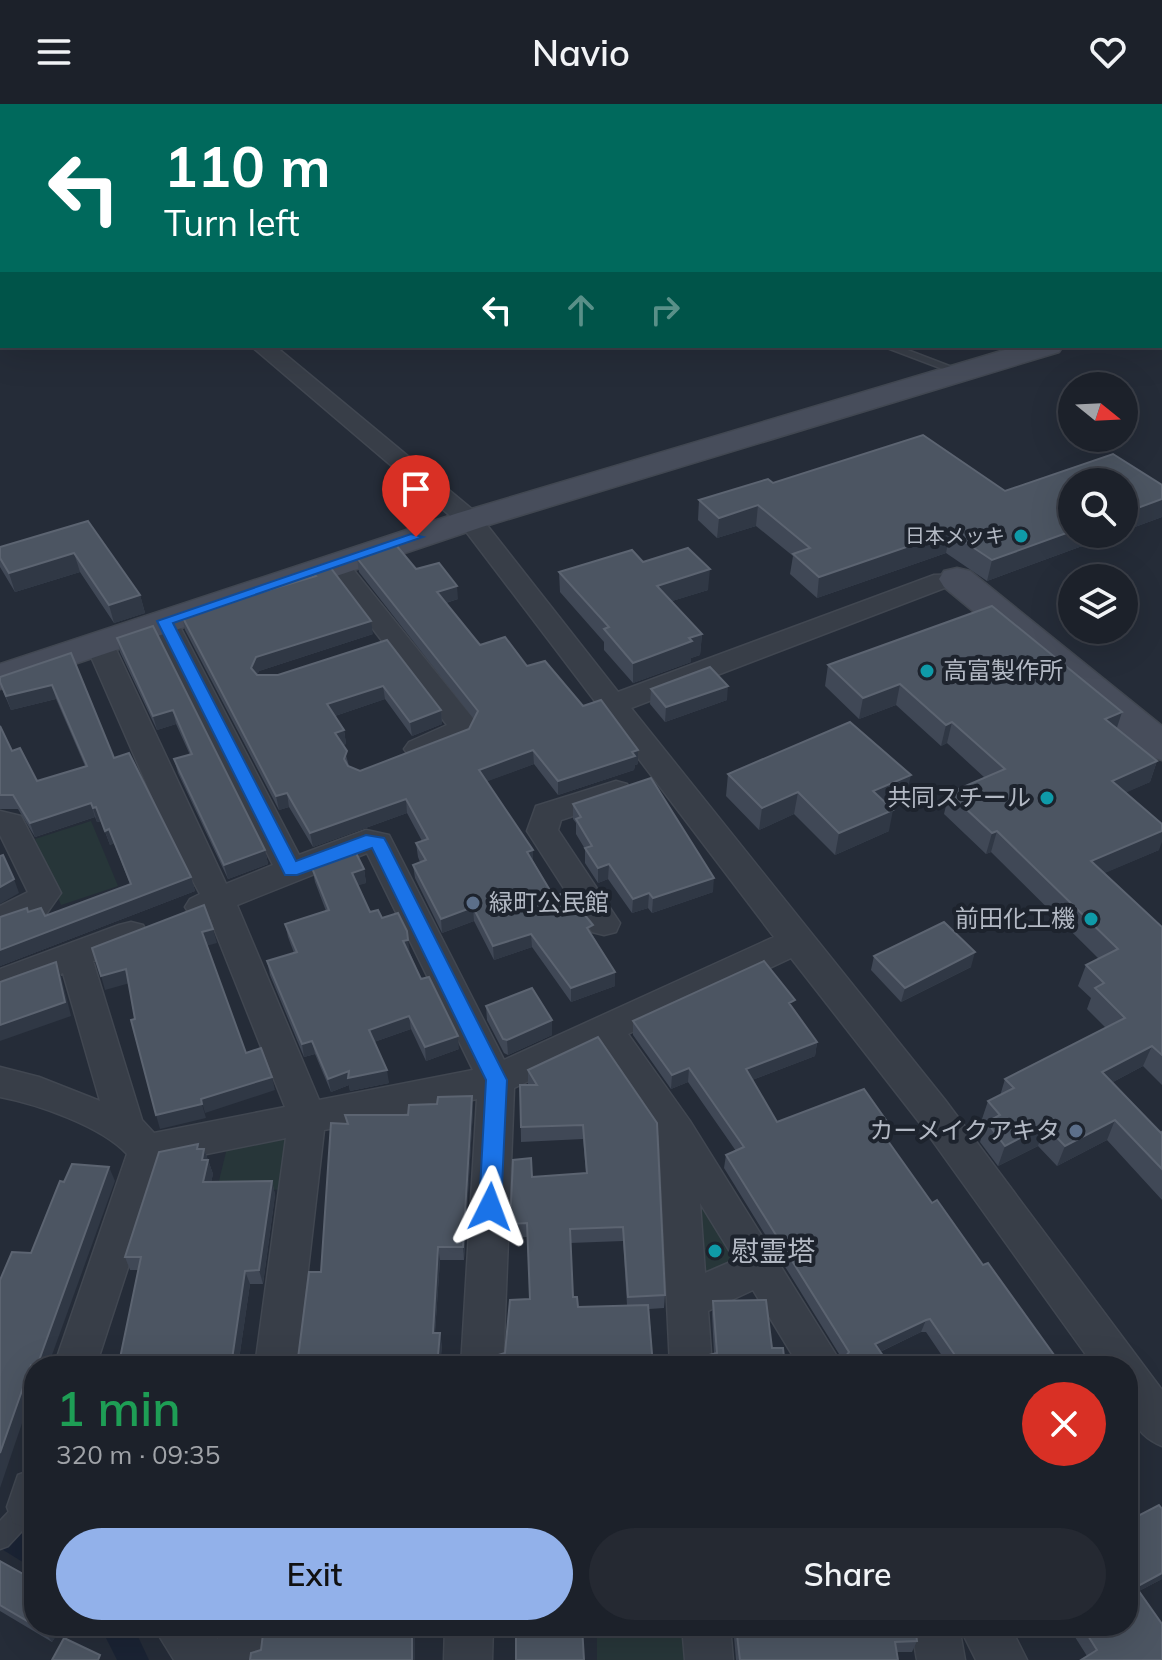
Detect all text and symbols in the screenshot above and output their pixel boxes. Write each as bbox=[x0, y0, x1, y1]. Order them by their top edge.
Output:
icon: menu bbox=[32, 30, 76, 74]
text: Navio bbox=[532, 30, 630, 75]
icon: heart bbox=[1086, 30, 1130, 74]
text: 110 m bbox=[164, 131, 331, 201]
icon: left bbox=[32, 136, 136, 240]
text: Turn left bbox=[164, 200, 300, 245]
icon: left bbox=[475, 288, 519, 332]
icon: ahead bbox=[559, 288, 603, 332]
icon: right bbox=[643, 288, 687, 332]
north arrow bbox=[1058, 372, 1138, 452]
map controls bbox=[1058, 372, 1138, 644]
pin bbox=[382, 455, 450, 537]
icon: arrive bbox=[394, 467, 438, 511]
button: search bbox=[1058, 468, 1138, 548]
place label: 日本メッキ bbox=[905, 523, 1005, 548]
marker: 日本メッキ bbox=[1012, 527, 1030, 545]
button: layers bbox=[1058, 564, 1138, 644]
place label: 高富製作所 bbox=[943, 655, 1063, 685]
marker: 高富製作所 bbox=[918, 662, 936, 680]
place label: 共同スチール bbox=[887, 782, 1031, 812]
marker: 共同スチール bbox=[1038, 789, 1056, 807]
place label: 緑町公民館 bbox=[489, 887, 609, 917]
marker: 緑町公民館 bbox=[464, 894, 482, 912]
place label: 前田化工機 bbox=[955, 903, 1075, 933]
marker: 前田化工機 bbox=[1082, 910, 1100, 928]
place label: カーメイクアキタ bbox=[869, 1115, 1060, 1145]
marker: カーメイクアキタ bbox=[1067, 1122, 1085, 1140]
position arrow bbox=[448, 1165, 532, 1249]
place label: 慰霊塔 bbox=[731, 1233, 815, 1268]
marker: 慰霊塔 bbox=[706, 1242, 724, 1260]
text: 1 min bbox=[56, 1378, 181, 1438]
button: close bbox=[1022, 1382, 1106, 1466]
text: 320 m · 09:35 bbox=[56, 1438, 220, 1471]
button: Exit bbox=[56, 1528, 573, 1620]
button: Share bbox=[589, 1528, 1106, 1620]

